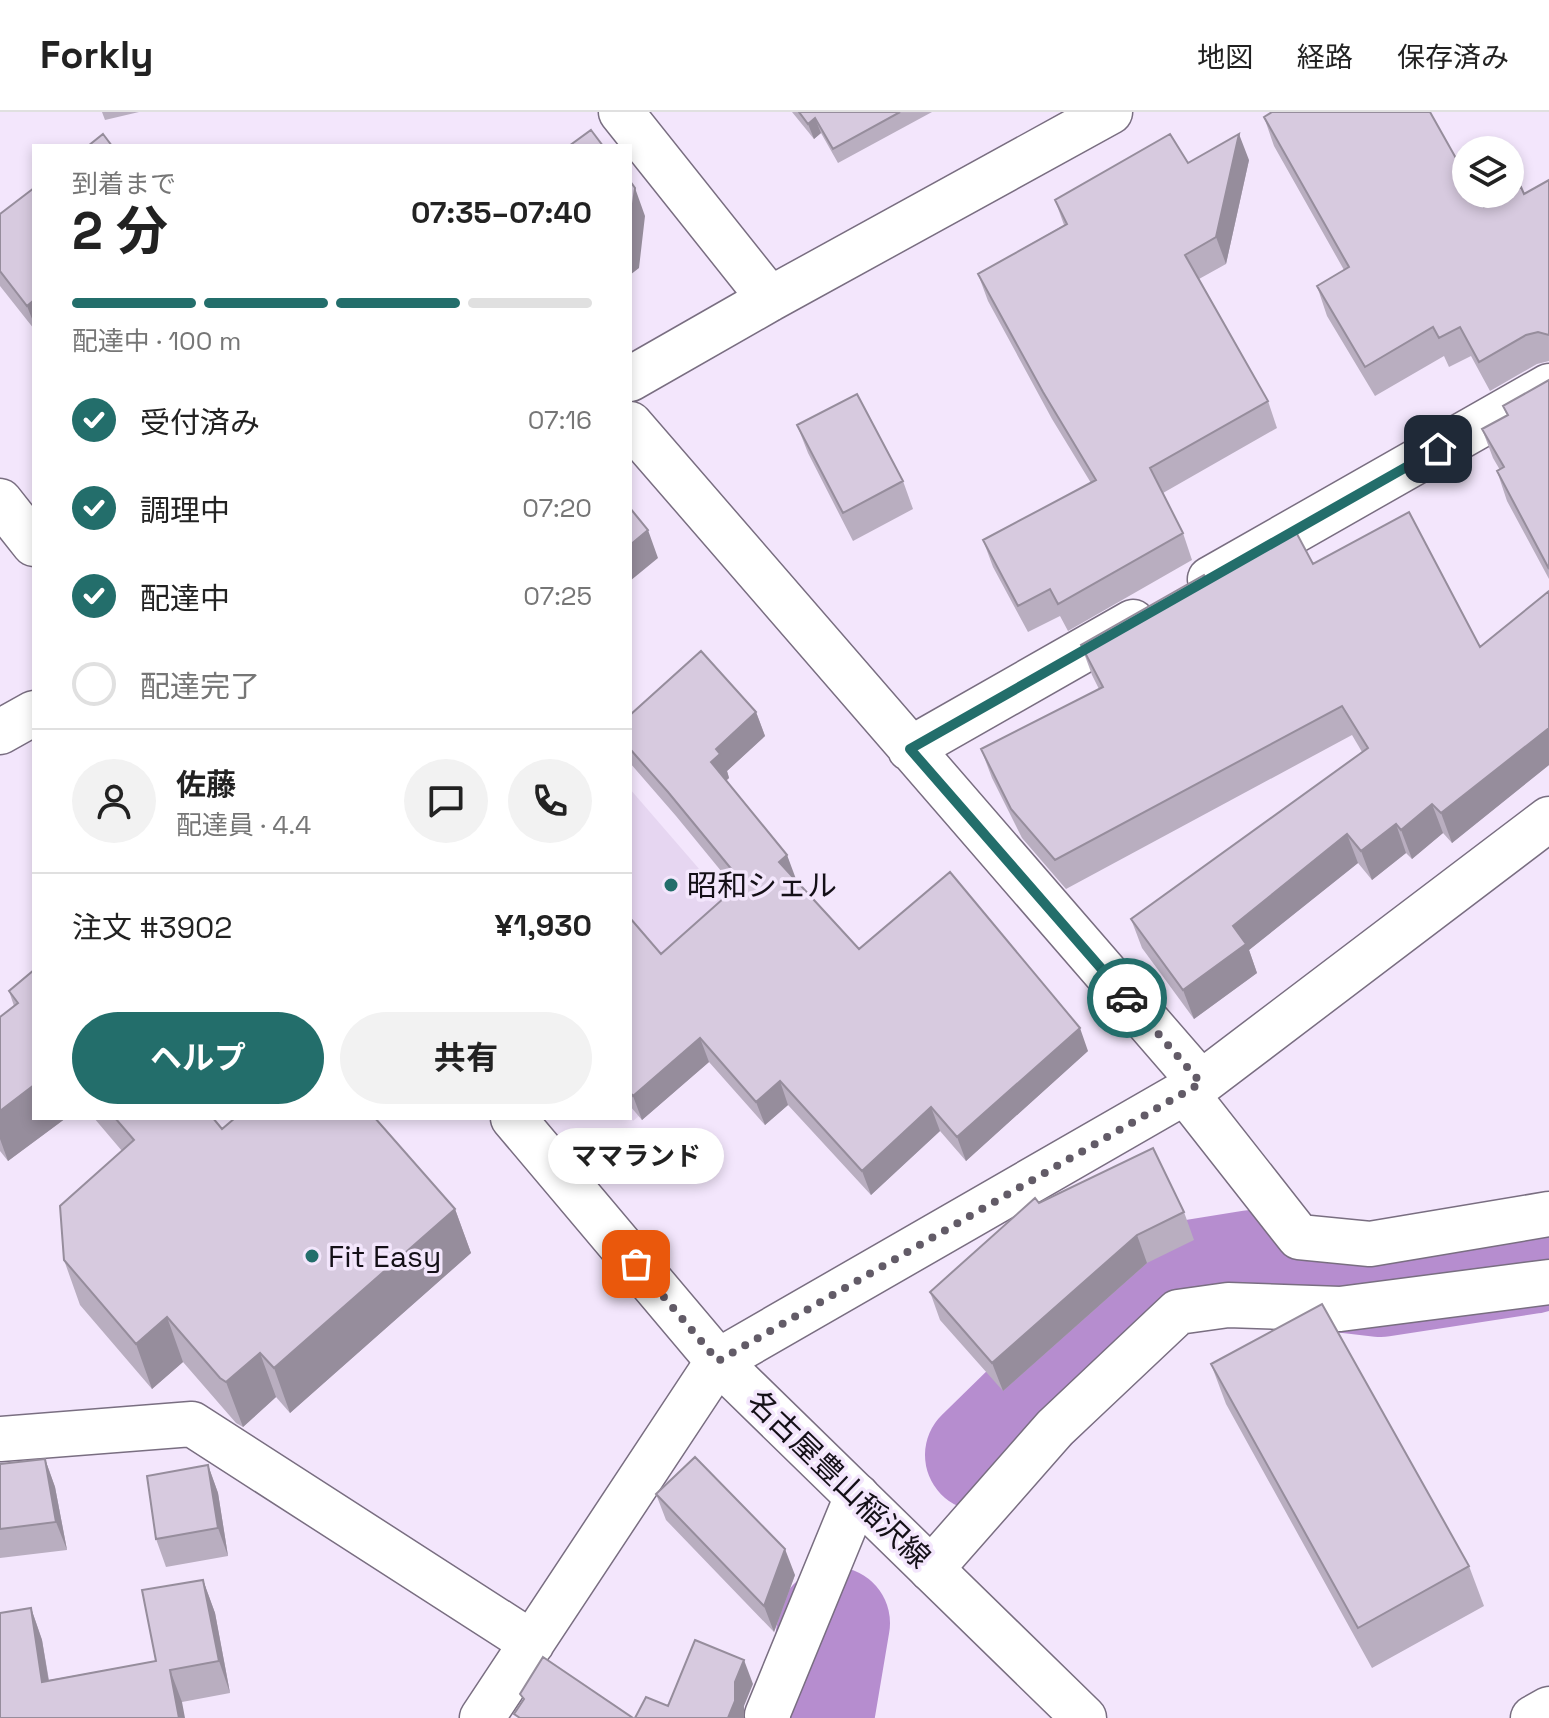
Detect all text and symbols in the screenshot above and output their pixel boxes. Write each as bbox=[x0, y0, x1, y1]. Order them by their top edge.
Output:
text: Forkly bbox=[40, 31, 153, 79]
text: 地図 bbox=[1197, 39, 1253, 75]
text: 経路 bbox=[1297, 39, 1353, 75]
text: 保存済み bbox=[1397, 39, 1509, 75]
map controls bbox=[1452, 136, 1524, 208]
button: layers bbox=[1452, 136, 1524, 208]
text: 到着まで bbox=[72, 167, 176, 201]
text: 07:35–07:40 bbox=[411, 193, 592, 232]
text: 2 分 bbox=[72, 198, 168, 264]
text: 配達中 · 100 m bbox=[72, 324, 241, 358]
icon: check bbox=[72, 398, 116, 442]
text: 受付済み bbox=[140, 403, 260, 442]
text: 07:16 bbox=[528, 403, 592, 437]
pin bbox=[1404, 415, 1472, 483]
icon: home bbox=[1416, 427, 1460, 471]
icon: check bbox=[72, 486, 116, 530]
text: 調理中 bbox=[140, 491, 230, 530]
text: 07:20 bbox=[522, 491, 592, 525]
icon: check bbox=[72, 574, 116, 618]
text: 配達中 bbox=[140, 579, 230, 618]
text: 07:25 bbox=[523, 579, 592, 613]
text: 配達完了 bbox=[140, 667, 260, 706]
button: person bbox=[72, 759, 156, 843]
button: chat bbox=[404, 759, 488, 843]
button: phone bbox=[508, 759, 592, 843]
text: 佐藤 bbox=[176, 765, 236, 804]
text: 配達員 · 4.4 bbox=[176, 808, 311, 842]
place label: 昭和シェル bbox=[687, 866, 837, 905]
marker: 昭和シェル bbox=[662, 876, 680, 894]
text: ¥1,930 bbox=[495, 906, 592, 945]
text: 注文 #3902 bbox=[72, 908, 232, 947]
courier bbox=[1087, 958, 1167, 1038]
icon: car bbox=[1105, 976, 1149, 1020]
button: ヘルプ bbox=[72, 1012, 324, 1104]
button: 共有 bbox=[340, 1012, 592, 1104]
callout: ママランド bbox=[548, 1128, 724, 1184]
text: ママランド bbox=[571, 1139, 701, 1173]
pin bbox=[602, 1230, 670, 1298]
place label: Fit Easy bbox=[328, 1237, 441, 1276]
icon: bag bbox=[614, 1242, 658, 1286]
marker: Fit Easy bbox=[303, 1247, 321, 1265]
street label: 名古屋豊山稲沢線 bbox=[739, 1382, 939, 1576]

